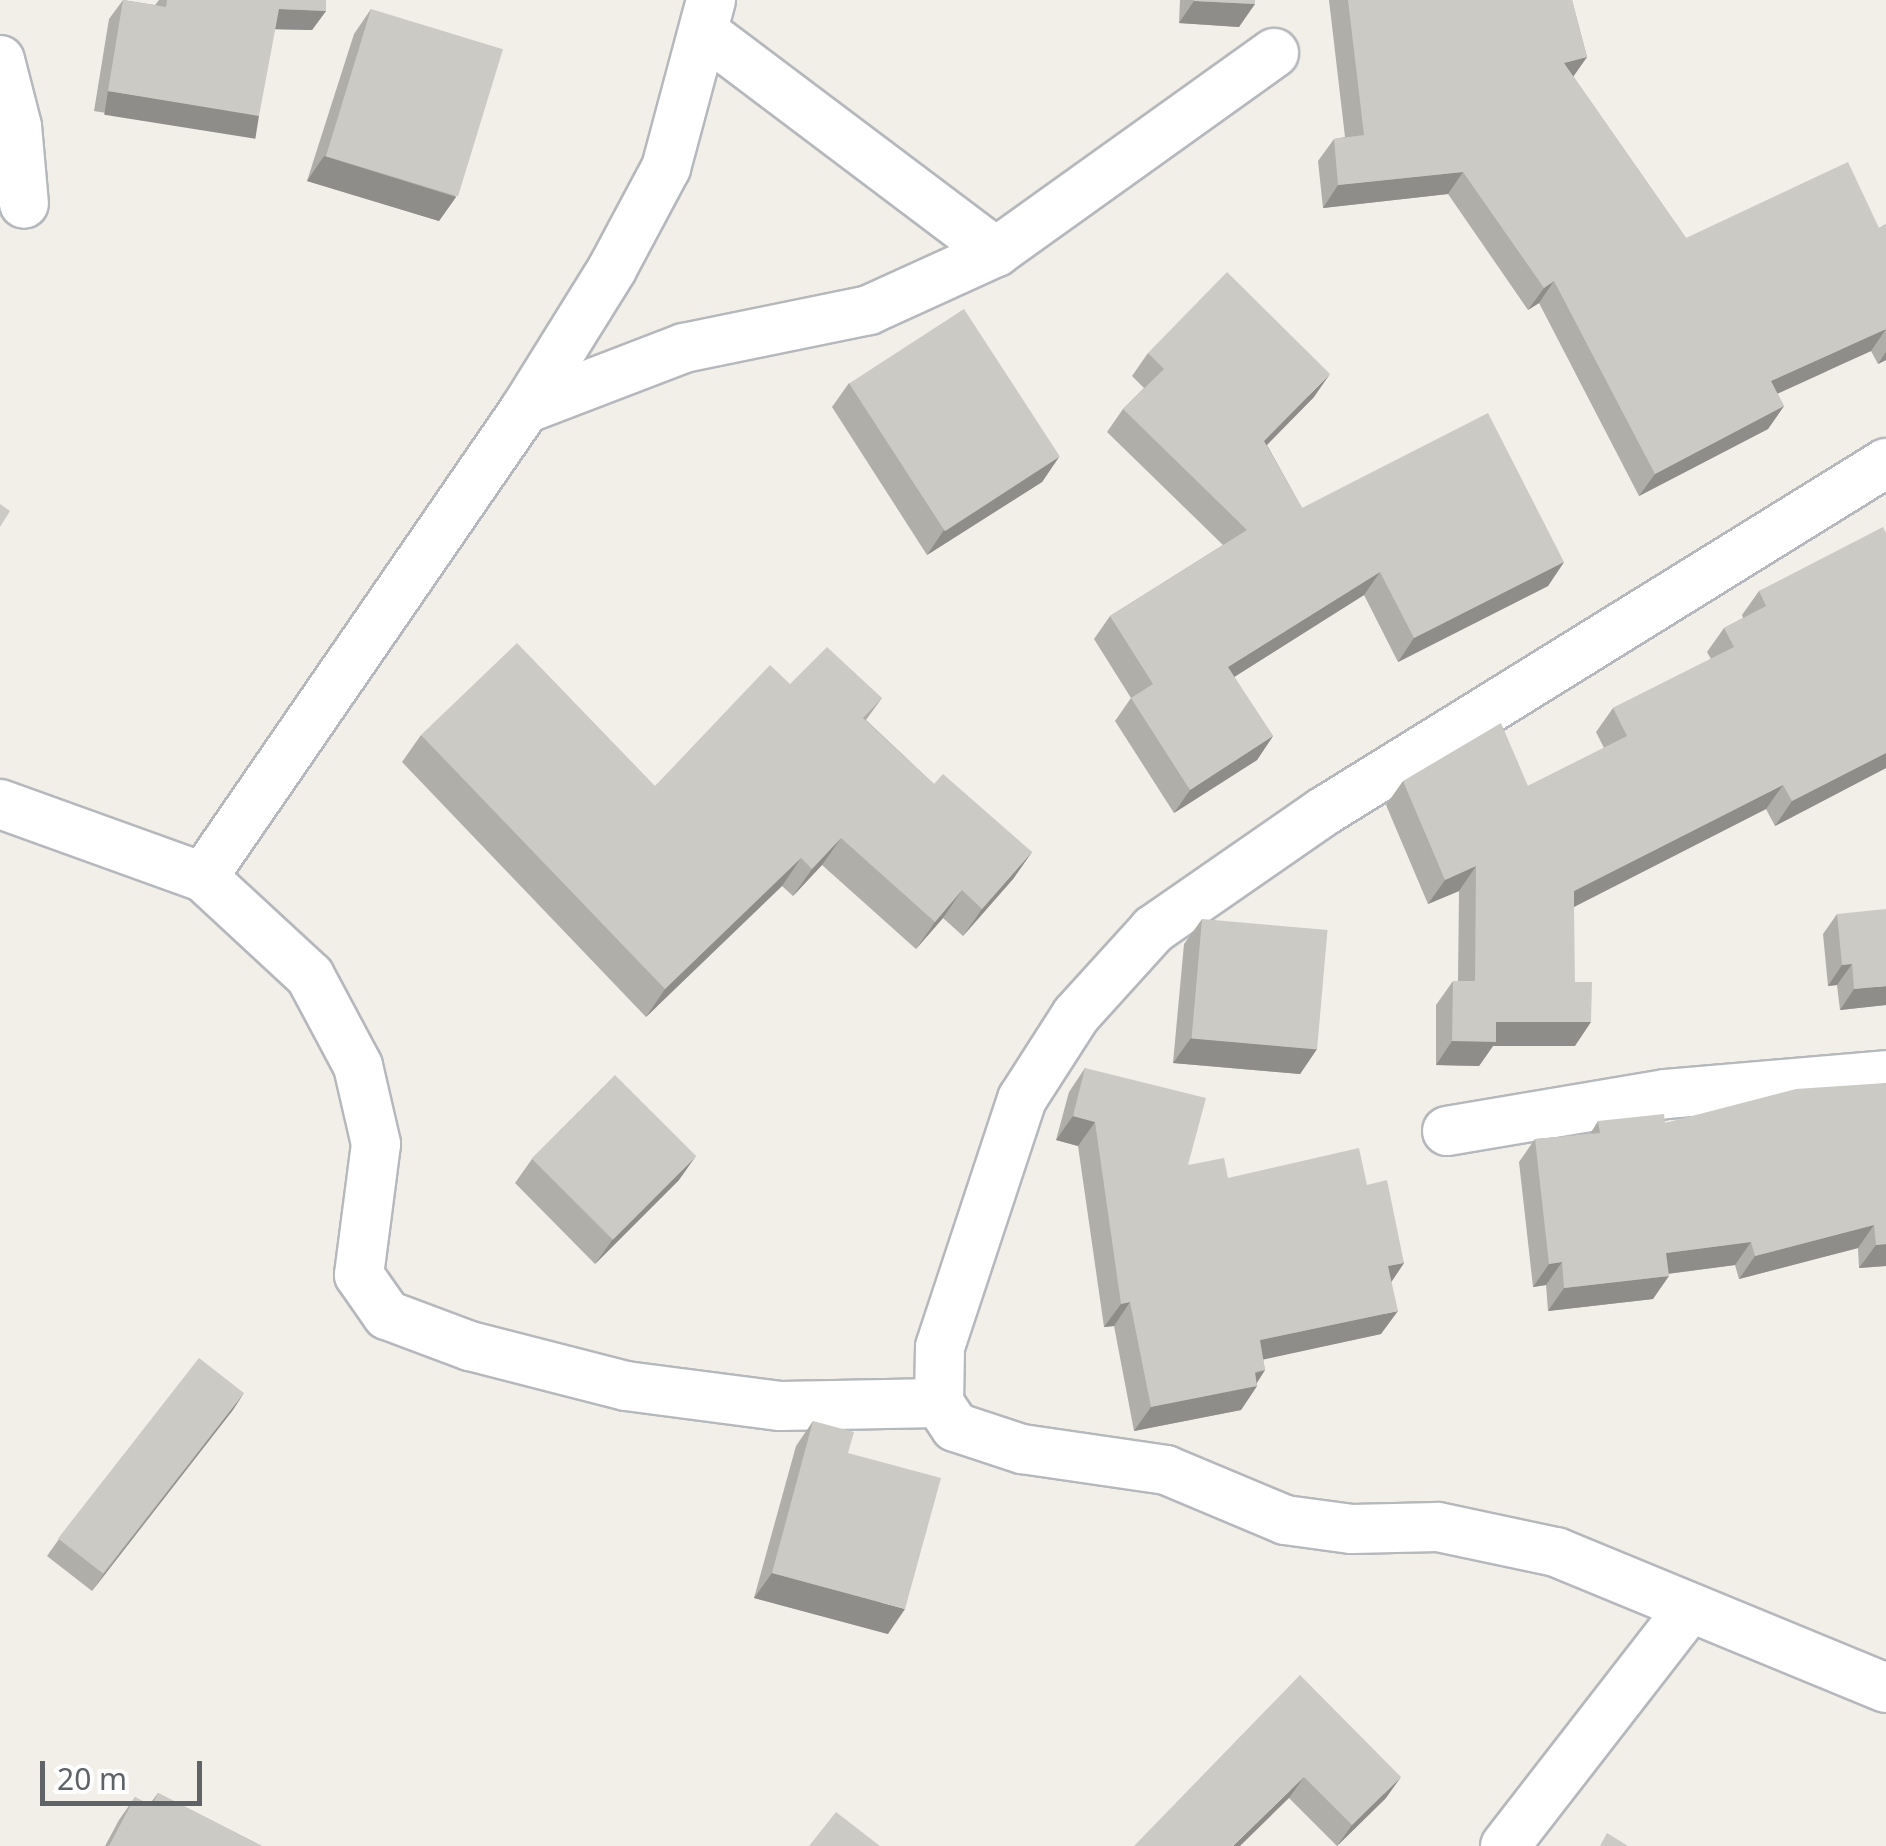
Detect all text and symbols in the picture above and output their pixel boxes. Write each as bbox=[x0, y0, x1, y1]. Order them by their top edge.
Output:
scale bar bbox=[45, 1741, 208, 1803]
text: 20 m bbox=[57, 1758, 127, 1799]

